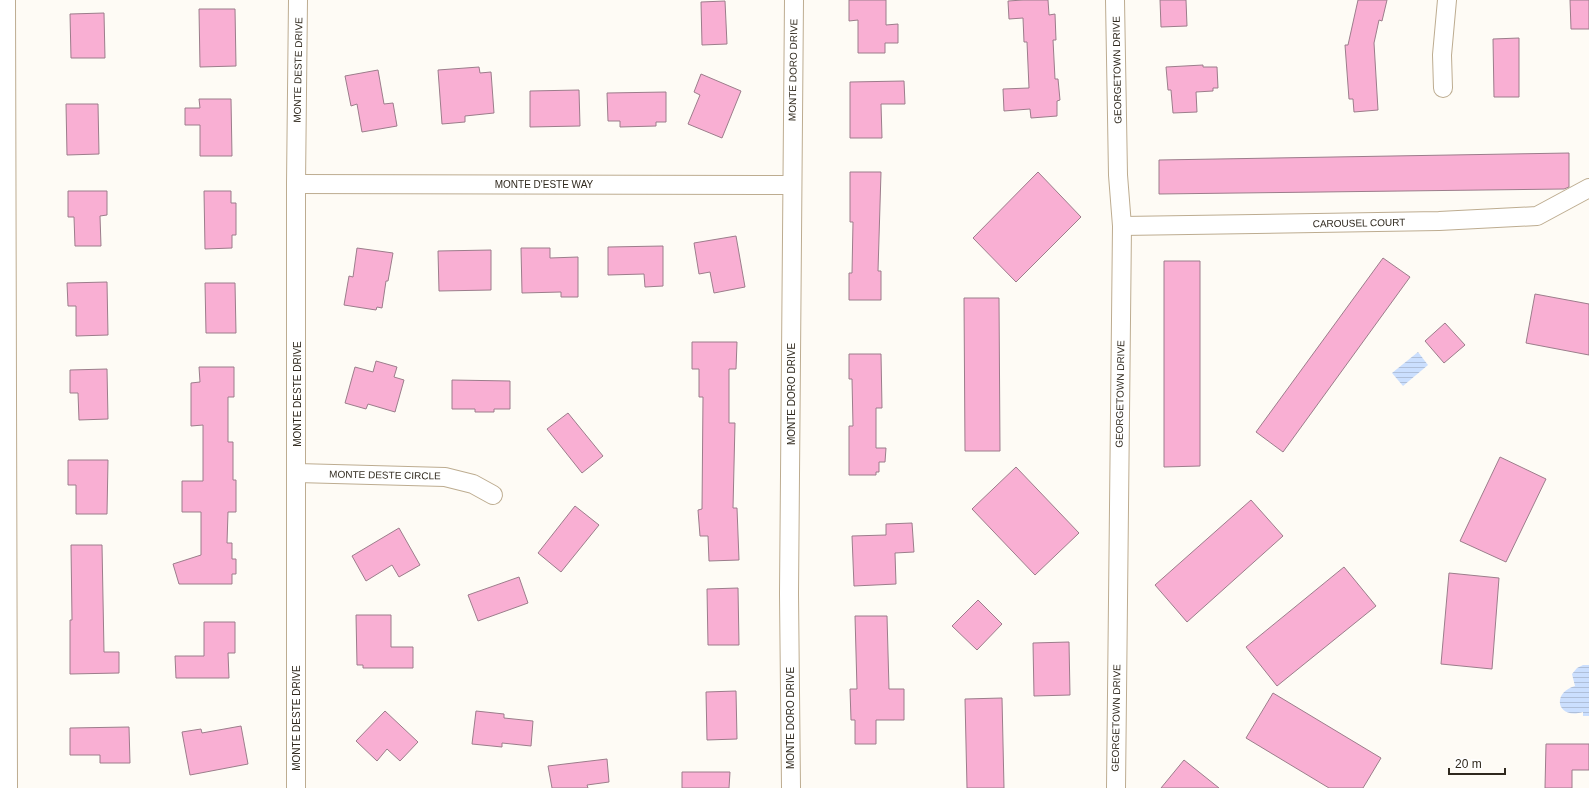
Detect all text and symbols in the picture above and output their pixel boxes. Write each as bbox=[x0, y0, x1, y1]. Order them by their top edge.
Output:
street label: GEORGETOWN DRIVE bbox=[1111, 16, 1123, 124]
street label: MONTE DESTE DRIVE bbox=[292, 17, 304, 123]
street label: MONTE DORO DRIVE bbox=[787, 18, 799, 121]
street label: MONTE D'ESTE WAY bbox=[495, 179, 594, 190]
street label: CAROUSEL COURT bbox=[1313, 217, 1405, 229]
street label: GEORGETOWN DRIVE bbox=[1114, 340, 1126, 448]
street label: MONTE DESTE DRIVE bbox=[292, 341, 303, 447]
street label: MONTE DORO DRIVE bbox=[786, 343, 797, 445]
street label: MONTE DESTE CIRCLE bbox=[329, 469, 441, 481]
street label: GEORGETOWN DRIVE bbox=[1110, 664, 1122, 772]
street label: MONTE DESTE DRIVE bbox=[291, 665, 302, 771]
street label: MONTE DORO DRIVE bbox=[785, 667, 796, 769]
scale bar bbox=[1449, 750, 1505, 776]
text: 20 m bbox=[1455, 757, 1482, 771]

